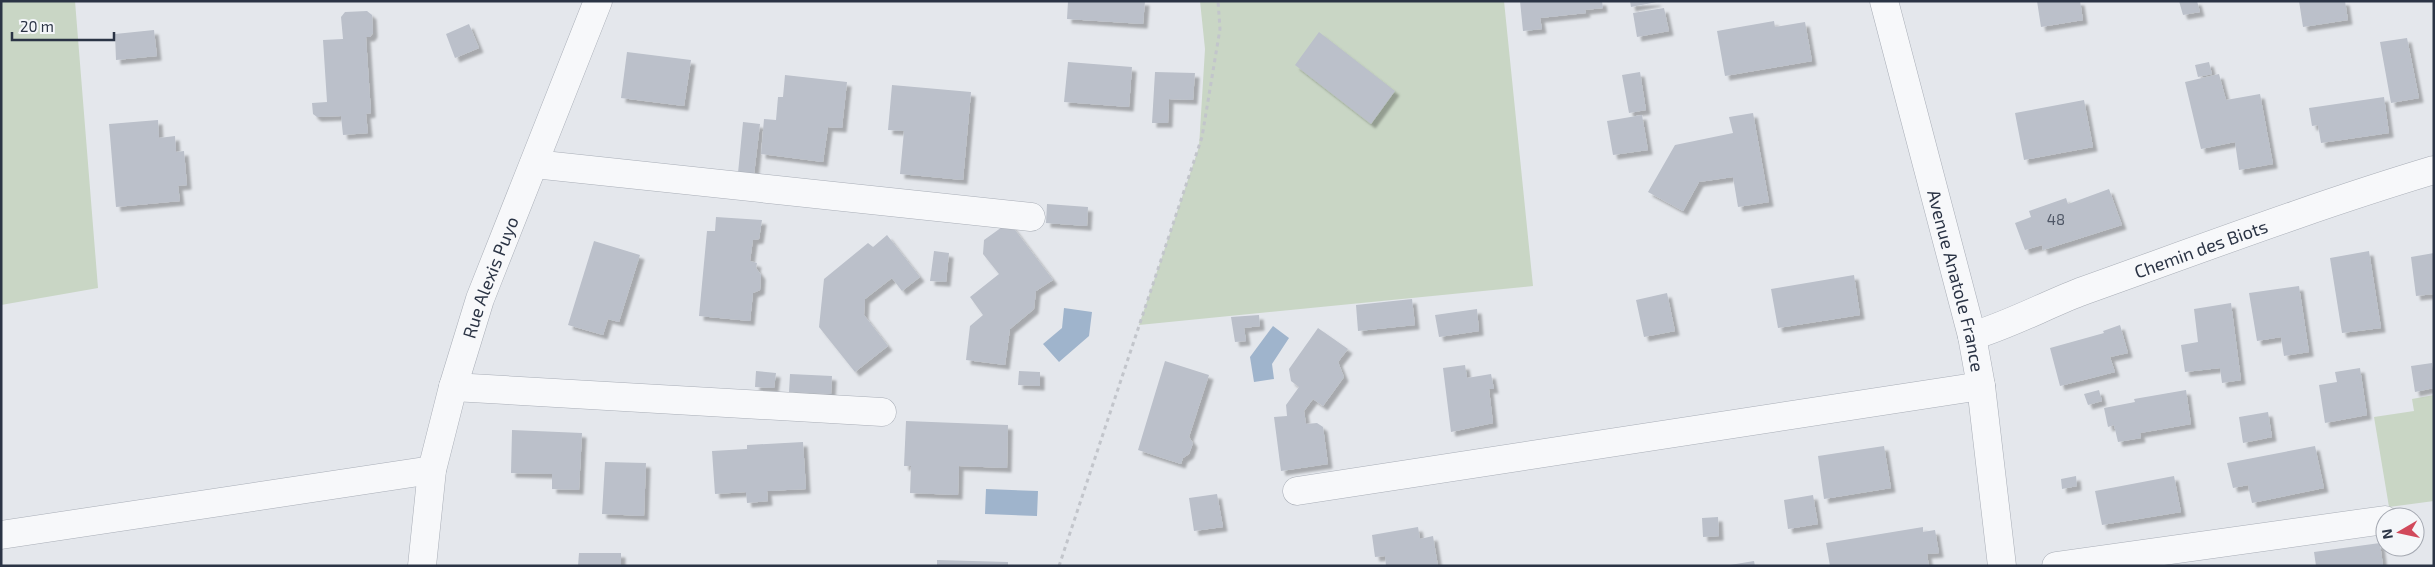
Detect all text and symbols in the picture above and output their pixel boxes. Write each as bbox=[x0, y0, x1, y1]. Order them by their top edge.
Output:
scale bar bbox=[12, 10, 115, 42]
text: 20 m bbox=[20, 17, 54, 35]
street label: Avenue Anatole France bbox=[1923, 187, 1989, 374]
house number: 48 bbox=[2047, 210, 2065, 228]
street label: Rue Alexis Puyo bbox=[458, 213, 523, 341]
street label: Chemin des Biots bbox=[2131, 215, 2270, 283]
north arrow bbox=[2375, 507, 2425, 557]
text: N bbox=[2377, 528, 2396, 540]

